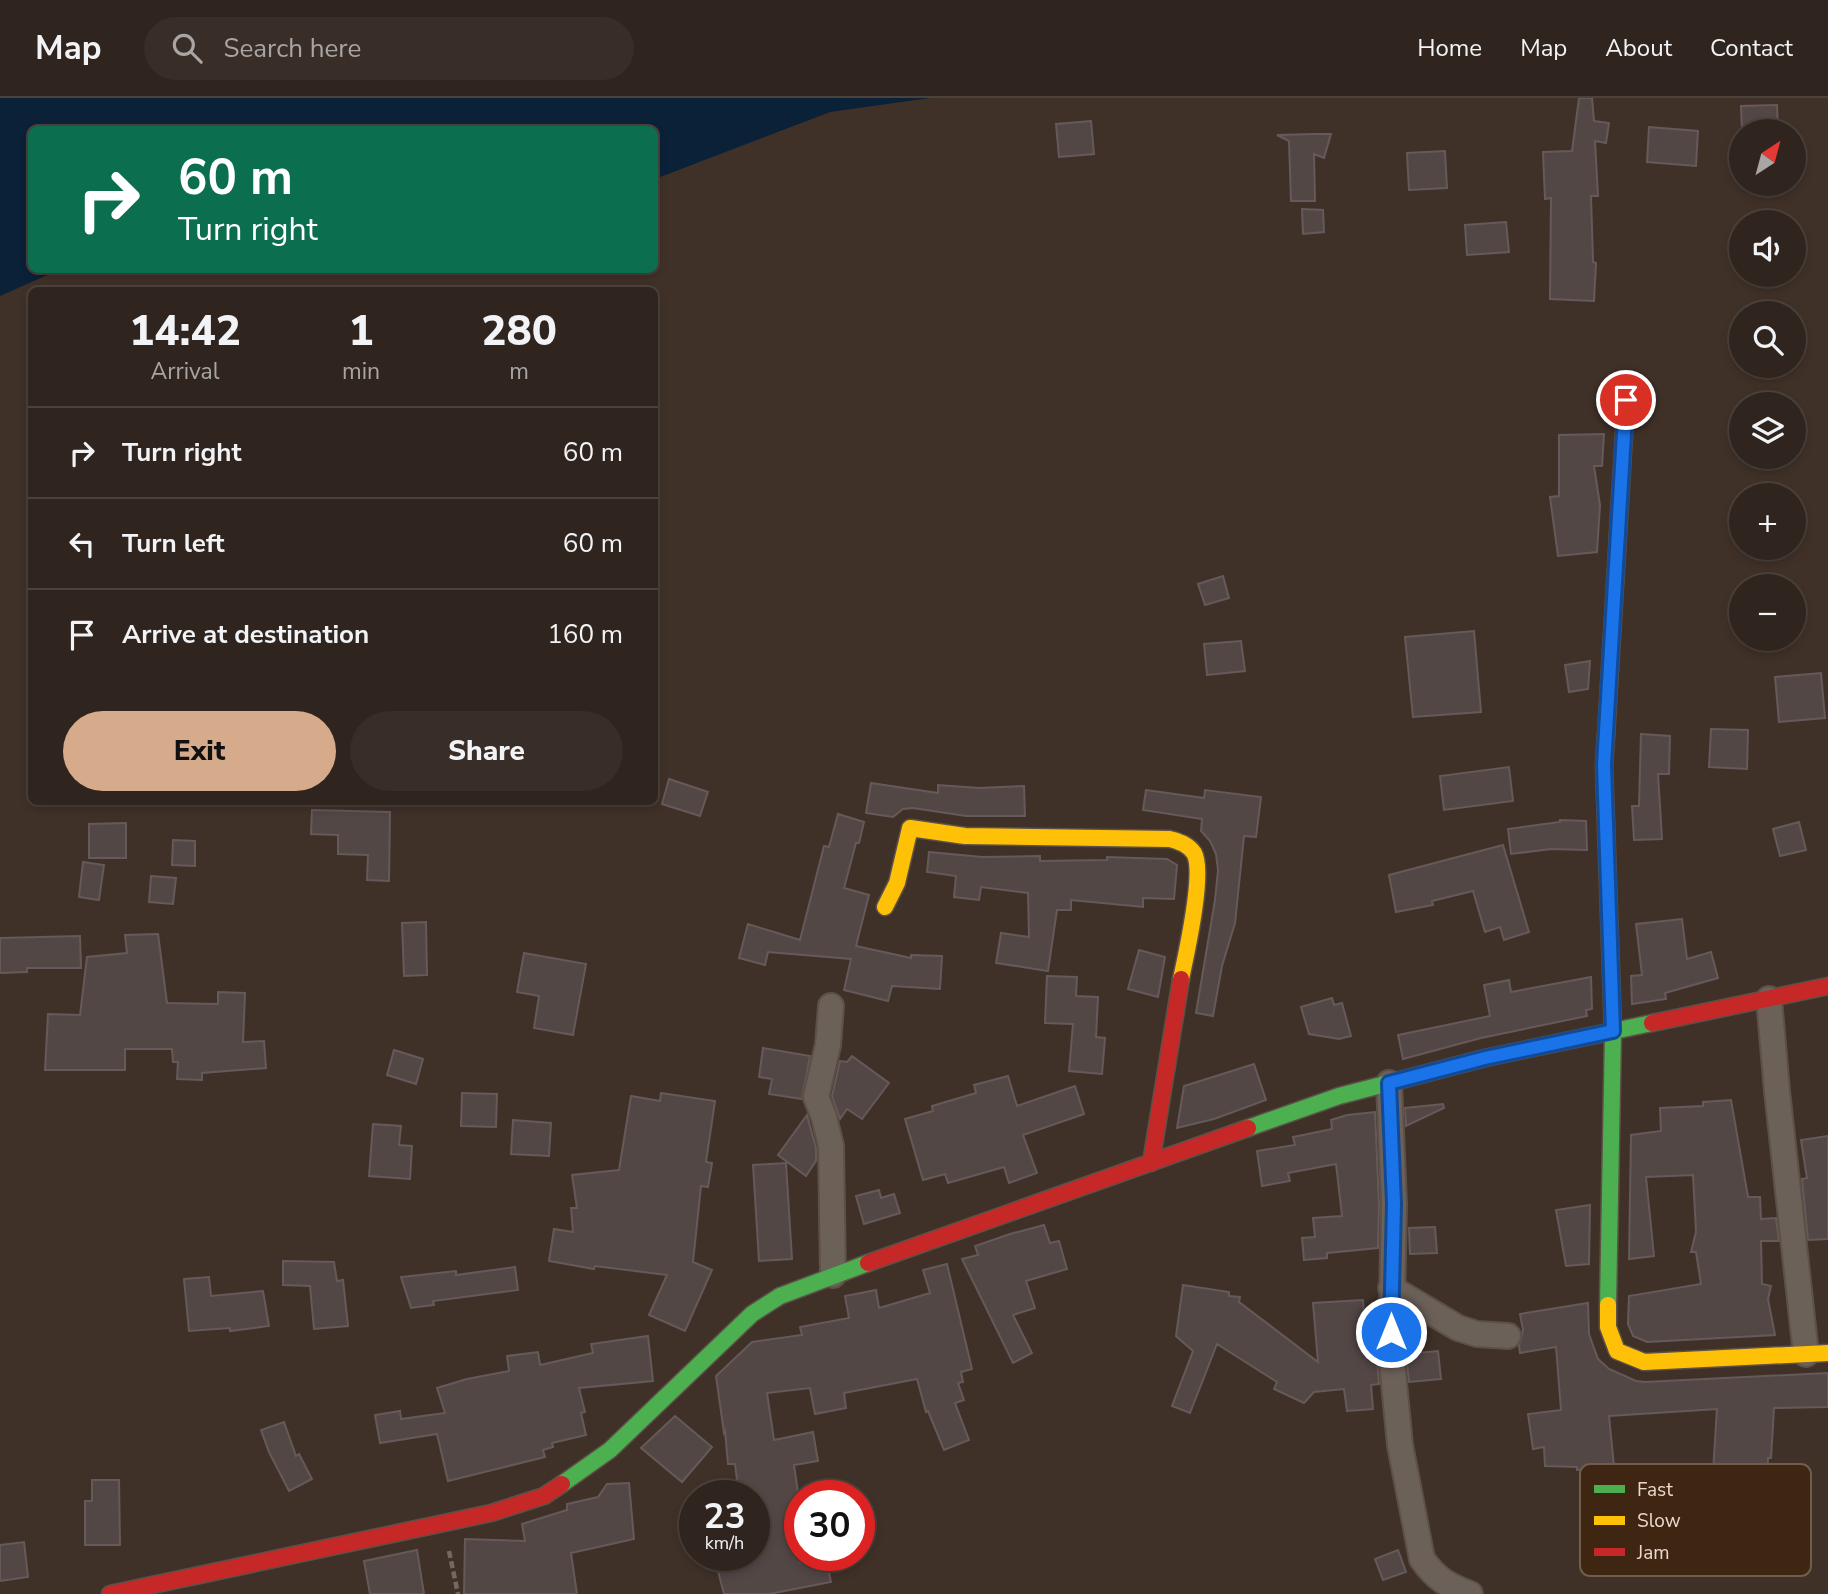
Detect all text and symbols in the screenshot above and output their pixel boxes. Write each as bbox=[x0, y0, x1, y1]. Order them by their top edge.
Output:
search box bbox=[144, 17, 634, 80]
text: Map bbox=[35, 26, 102, 71]
icon: search bbox=[168, 29, 206, 67]
text: Search here bbox=[224, 31, 361, 66]
text: Home bbox=[1417, 32, 1482, 64]
text: Map bbox=[1520, 32, 1567, 64]
text: About bbox=[1605, 32, 1672, 64]
text: Contact bbox=[1710, 32, 1793, 64]
north arrow bbox=[1729, 119, 1806, 196]
map controls bbox=[1729, 119, 1806, 651]
text: 60 m bbox=[178, 144, 293, 211]
icon: right bbox=[63, 154, 154, 245]
text: Turn right bbox=[178, 208, 318, 251]
button: sound bbox=[1729, 210, 1806, 287]
button: search bbox=[1729, 301, 1806, 378]
text: 14:42 bbox=[129, 303, 241, 360]
text: 1 bbox=[348, 303, 374, 360]
text: 280 bbox=[481, 303, 557, 360]
text: Arrival bbox=[150, 356, 220, 387]
text: min bbox=[342, 356, 380, 387]
text: m bbox=[509, 356, 529, 387]
pin bbox=[1596, 370, 1656, 430]
icon: arrive bbox=[1607, 381, 1645, 419]
button: layers bbox=[1729, 392, 1806, 469]
icon: right bbox=[63, 434, 101, 472]
text: Turn right bbox=[122, 435, 241, 470]
text: 60 m bbox=[563, 435, 623, 470]
button: + bbox=[1729, 483, 1806, 560]
icon: left bbox=[63, 525, 101, 563]
text: Turn left bbox=[122, 526, 225, 561]
text: 60 m bbox=[563, 526, 623, 561]
button: − bbox=[1729, 574, 1806, 651]
icon: arrive bbox=[63, 616, 101, 654]
text: Arrive at destination bbox=[122, 617, 369, 652]
text: 160 m bbox=[547, 617, 623, 652]
button: Exit bbox=[63, 711, 336, 791]
button: Share bbox=[350, 711, 623, 791]
position arrow bbox=[1354, 1295, 1428, 1369]
legend bbox=[1580, 1464, 1811, 1576]
text: Fast bbox=[1637, 1477, 1673, 1503]
speed limit sign: 30 bbox=[784, 1480, 875, 1571]
text: 23 bbox=[703, 1493, 746, 1540]
text: Slow bbox=[1637, 1508, 1681, 1534]
text: km/h bbox=[705, 1531, 744, 1555]
text: Jam bbox=[1636, 1540, 1670, 1566]

